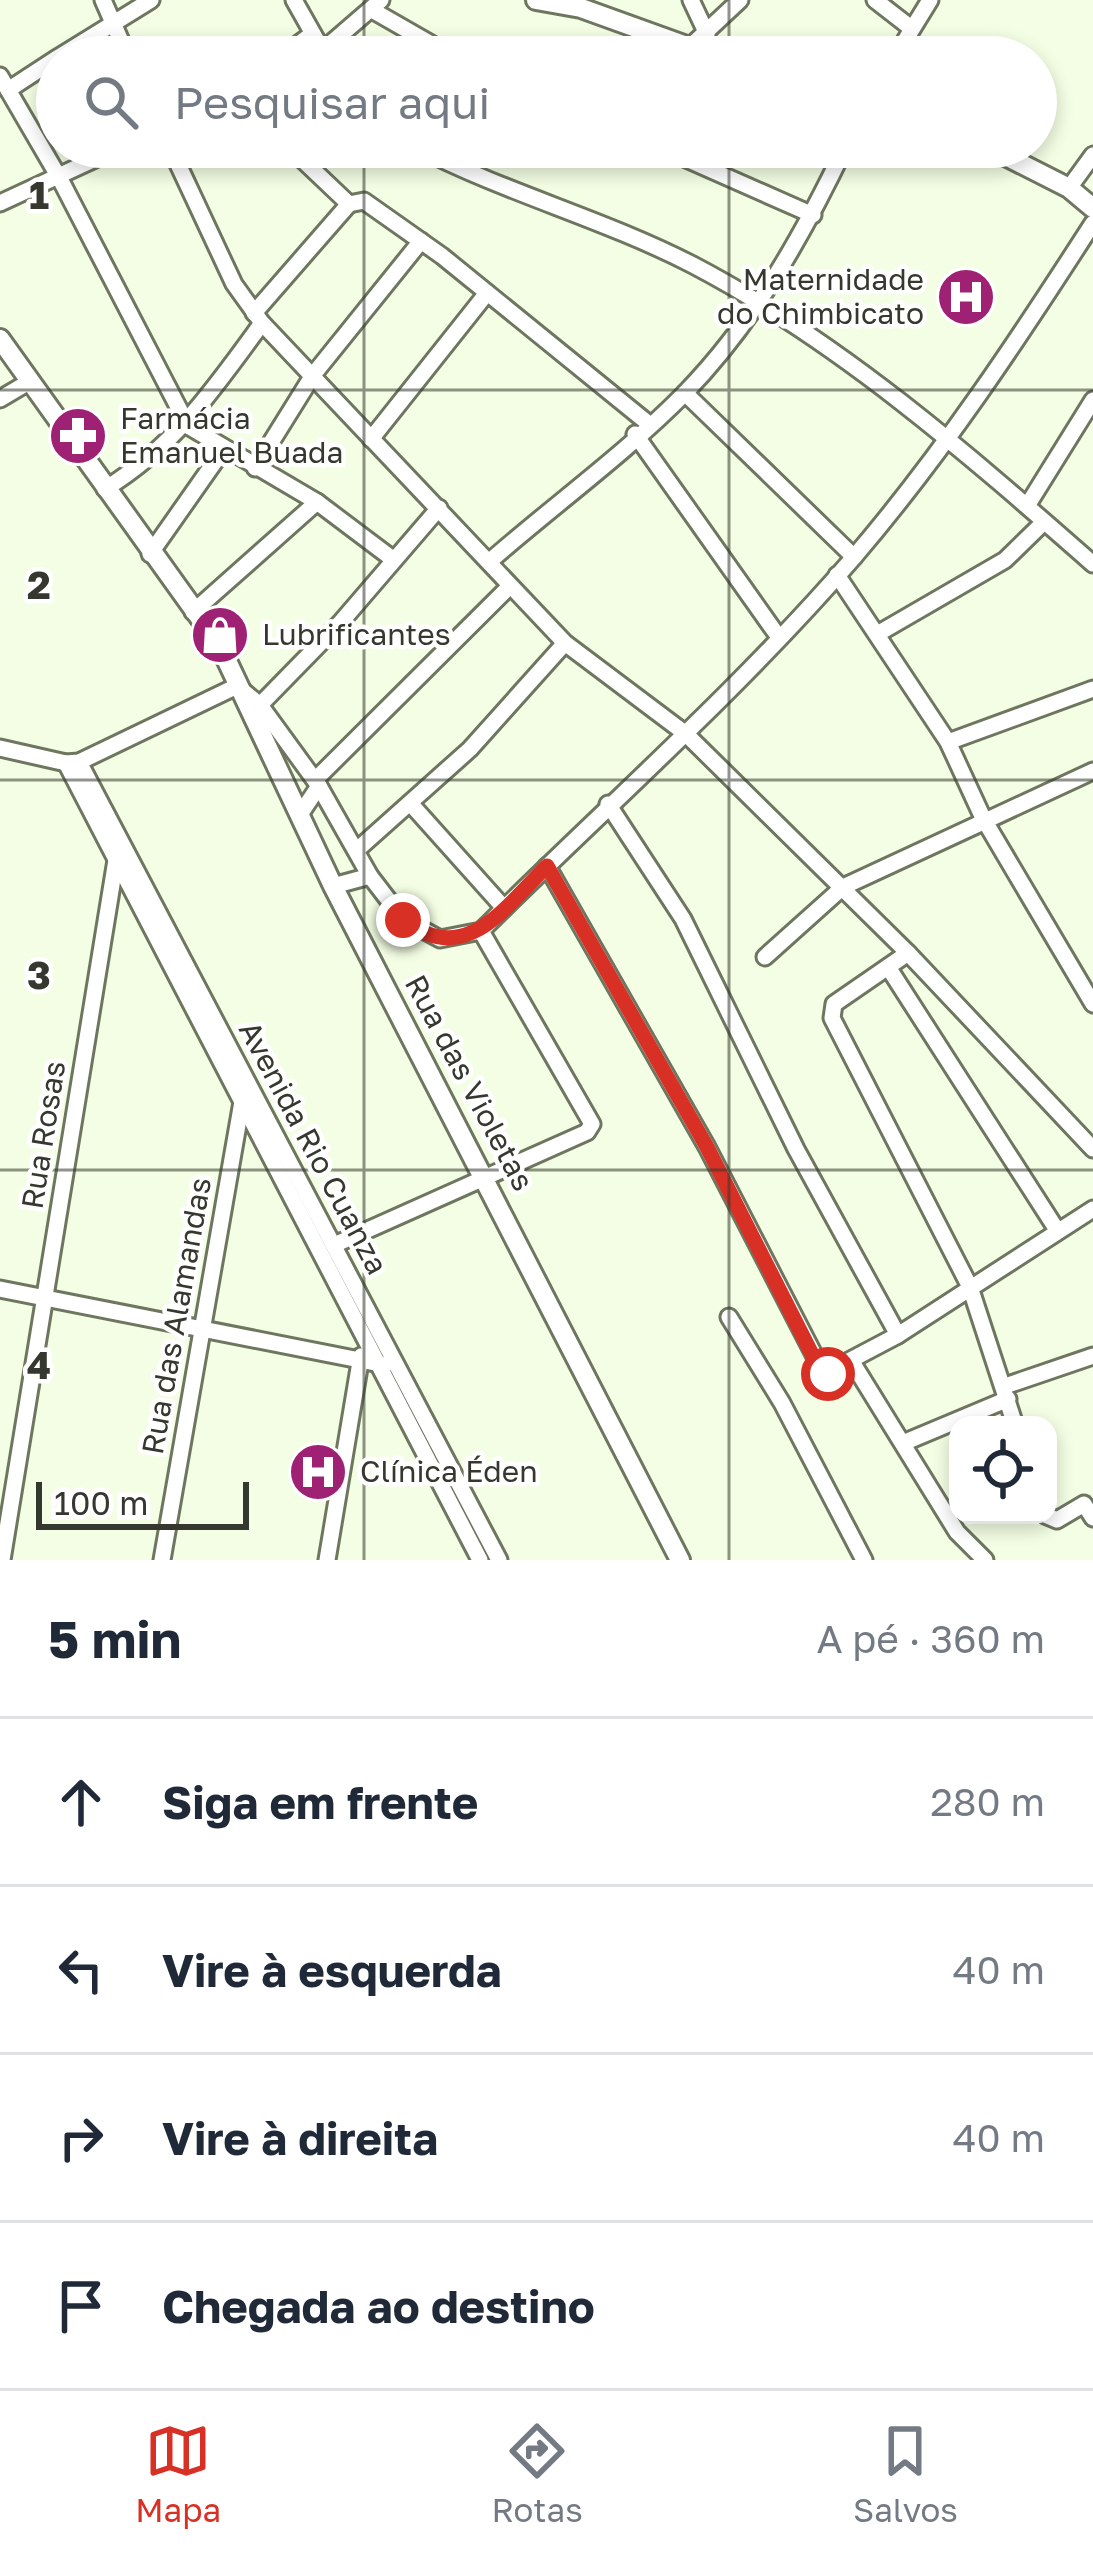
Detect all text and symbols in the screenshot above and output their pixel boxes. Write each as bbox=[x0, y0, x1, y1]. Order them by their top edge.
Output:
search box bbox=[36, 36, 1057, 168]
icon: search bbox=[78, 69, 144, 135]
text: Pesquisar aqui bbox=[174, 75, 490, 129]
text: 1 bbox=[29, 171, 49, 218]
place label: Maternidade do Chimbicato bbox=[717, 261, 924, 331]
hospital icon: Maternidade do Chimbicato bbox=[935, 266, 997, 328]
place label: Farmácia Emanuel Buada bbox=[120, 400, 344, 470]
pharmacy icon: Farmácia Emanuel Buada bbox=[47, 405, 109, 467]
text: 2 bbox=[27, 561, 51, 608]
shop icon: Lubrificantes bbox=[189, 604, 251, 666]
place label: Lubrificantes bbox=[262, 616, 451, 652]
route end bbox=[376, 893, 430, 947]
text: 3 bbox=[27, 951, 51, 998]
street label: Rua das Violetas bbox=[398, 969, 542, 1196]
street label: Avenida Rio Cuanza bbox=[232, 1015, 396, 1280]
street label: Rua Rosas bbox=[14, 1058, 72, 1211]
street label: Rua das Alamandas bbox=[134, 1175, 218, 1457]
text: 4 bbox=[27, 1341, 51, 1388]
route start bbox=[801, 1347, 855, 1401]
map controls bbox=[949, 1416, 1057, 1524]
button: locate bbox=[949, 1416, 1057, 1524]
hospital icon: Clínica Éden bbox=[287, 1441, 349, 1503]
place label: Clínica Éden bbox=[360, 1453, 538, 1489]
scale bar bbox=[36, 1476, 249, 1529]
text: 100 m bbox=[54, 1483, 148, 1522]
text: 5 min bbox=[48, 1608, 181, 1669]
text: A pé · 360 m bbox=[816, 1615, 1045, 1662]
icon: ahead bbox=[48, 1769, 114, 1835]
text: Siga em frente bbox=[162, 1775, 478, 1829]
text: 280 m bbox=[930, 1778, 1045, 1825]
icon: left bbox=[48, 1937, 114, 2003]
text: Vire à esquerda bbox=[162, 1943, 502, 1997]
text: 40 m bbox=[953, 1946, 1045, 1993]
icon: right bbox=[48, 2105, 114, 2171]
text: Vire à direita bbox=[162, 2111, 438, 2165]
text: 40 m bbox=[953, 2114, 1045, 2161]
icon: arrive bbox=[48, 2273, 114, 2339]
text: Chegada ao destino bbox=[162, 2279, 595, 2333]
tab: Mapa bbox=[135, 2418, 221, 2529]
tab: Rotas bbox=[491, 2418, 583, 2529]
tab: Salvos bbox=[853, 2418, 958, 2529]

